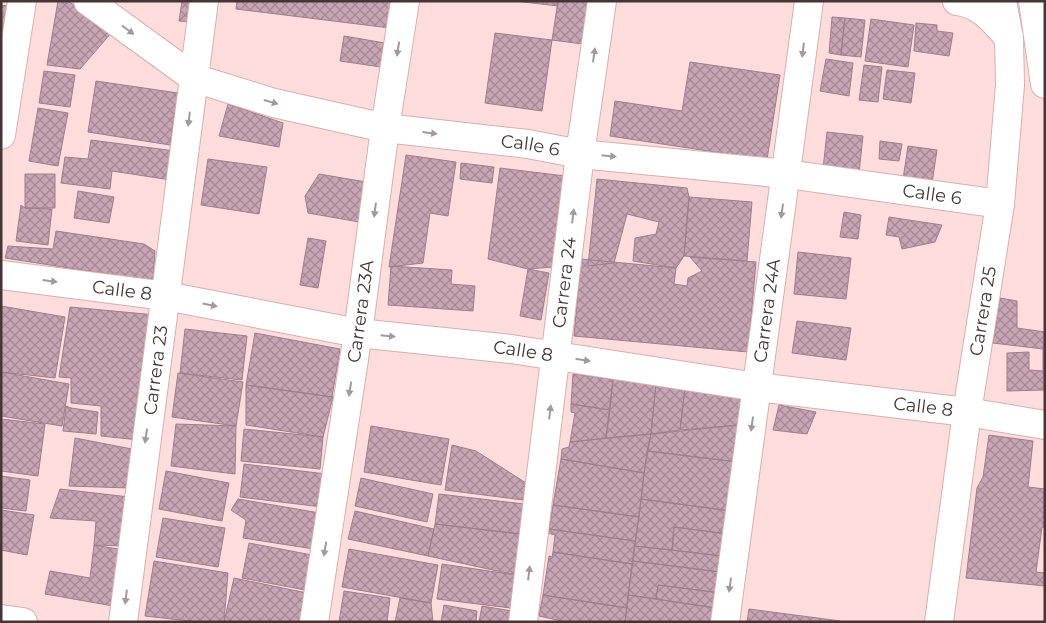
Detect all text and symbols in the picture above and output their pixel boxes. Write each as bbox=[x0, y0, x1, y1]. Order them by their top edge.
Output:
one-way arrow bbox=[121, 25, 135, 35]
one-way arrow bbox=[393, 42, 401, 58]
one-way arrow bbox=[799, 42, 807, 58]
one-way arrow bbox=[591, 47, 599, 63]
one-way arrow bbox=[264, 98, 279, 106]
one-way arrow bbox=[185, 111, 193, 127]
one-way arrow bbox=[423, 129, 439, 137]
street label: Calle 6 bbox=[500, 130, 562, 161]
one-way arrow bbox=[601, 153, 617, 161]
street label: Calle 6 bbox=[901, 179, 963, 209]
one-way arrow bbox=[370, 203, 378, 219]
one-way arrow bbox=[778, 203, 786, 219]
one-way arrow bbox=[569, 208, 577, 224]
street label: Carrera 24 bbox=[548, 236, 581, 329]
street label: Carrera 24A bbox=[749, 257, 785, 364]
street label: Carrera 23A bbox=[343, 259, 378, 364]
street label: Carrera 25 bbox=[965, 265, 1001, 358]
street label: Calle 8 bbox=[91, 276, 153, 305]
one-way arrow bbox=[42, 277, 58, 285]
one-way arrow bbox=[203, 301, 219, 309]
street label: Carrera 23 bbox=[139, 324, 173, 416]
one-way arrow bbox=[380, 332, 396, 340]
street label: Calle 8 bbox=[492, 336, 554, 366]
one-way arrow bbox=[576, 356, 592, 364]
one-way arrow bbox=[346, 381, 354, 397]
street label: Calle 8 bbox=[892, 392, 954, 421]
one-way arrow bbox=[546, 404, 554, 420]
one-way arrow bbox=[748, 416, 756, 432]
one-way arrow bbox=[141, 428, 149, 444]
one-way arrow bbox=[321, 542, 329, 558]
one-way arrow bbox=[525, 565, 533, 581]
one-way arrow bbox=[726, 577, 734, 593]
one-way arrow bbox=[122, 590, 130, 606]

